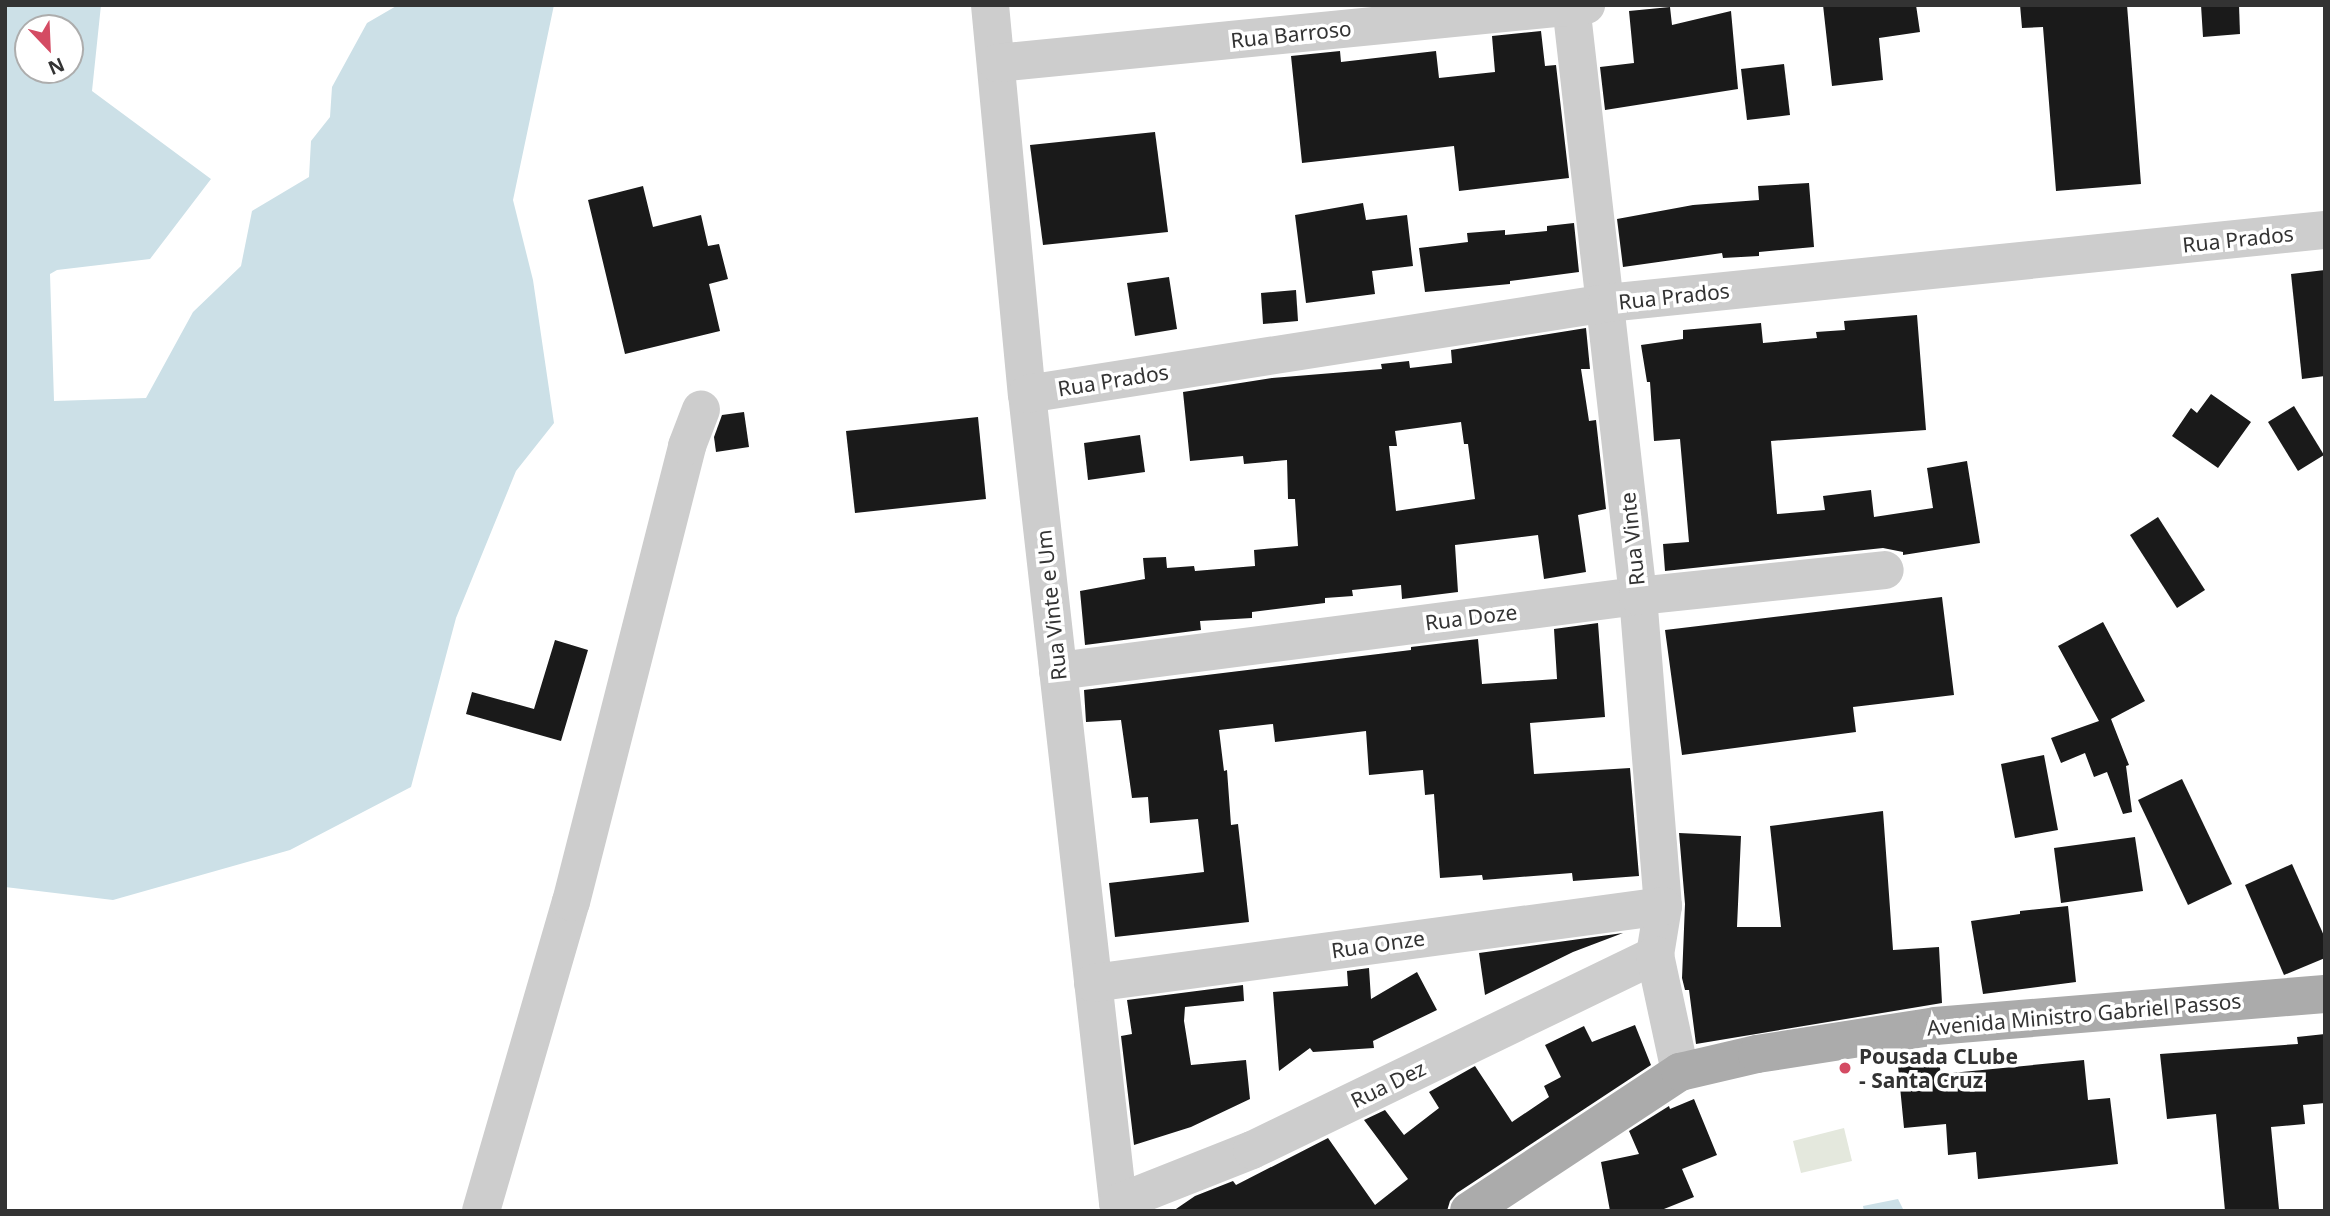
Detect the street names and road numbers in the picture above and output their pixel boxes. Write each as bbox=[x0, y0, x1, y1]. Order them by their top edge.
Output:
street label: Rua Barroso bbox=[1229, 15, 1353, 53]
street label: Rua Prados bbox=[2181, 221, 2295, 257]
street label: Rua Prados bbox=[1617, 278, 1731, 314]
street label: Rua Prados bbox=[1056, 359, 1170, 401]
street label: Rua Vinte bbox=[1615, 491, 1649, 587]
street label: Rua Vinte e Um bbox=[1031, 528, 1071, 682]
street label: Rua Doze bbox=[1423, 599, 1519, 635]
street label: Rua Onze bbox=[1330, 925, 1426, 963]
street label: Avenida Ministro Gabriel Passos bbox=[1926, 988, 2242, 1040]
street label: Rua Dez bbox=[1346, 1055, 1430, 1113]

